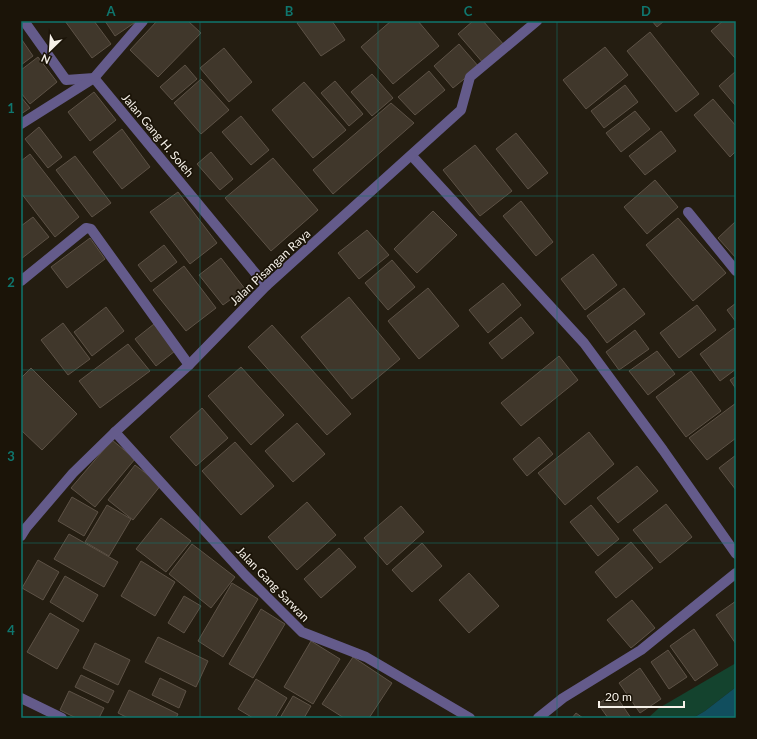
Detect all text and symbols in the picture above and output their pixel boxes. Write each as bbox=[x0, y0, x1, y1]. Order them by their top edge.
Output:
text: A bbox=[105, 3, 116, 19]
text: B bbox=[285, 3, 294, 19]
text: C bbox=[464, 3, 473, 19]
text: D bbox=[641, 3, 651, 19]
north arrow bbox=[30, 30, 70, 70]
text: N bbox=[39, 52, 52, 67]
street label: Jalan Gang H. Soleh bbox=[119, 90, 197, 180]
text: 1 bbox=[7, 100, 15, 116]
street label: Jalan Pisangan Raya bbox=[227, 226, 313, 308]
text: 2 bbox=[7, 274, 15, 290]
text: 3 bbox=[7, 448, 15, 464]
street label: Jalan Gang Sarwan bbox=[233, 543, 313, 625]
text: 4 bbox=[7, 622, 15, 638]
scale bar bbox=[599, 683, 684, 709]
text: 20 m bbox=[605, 689, 632, 704]

